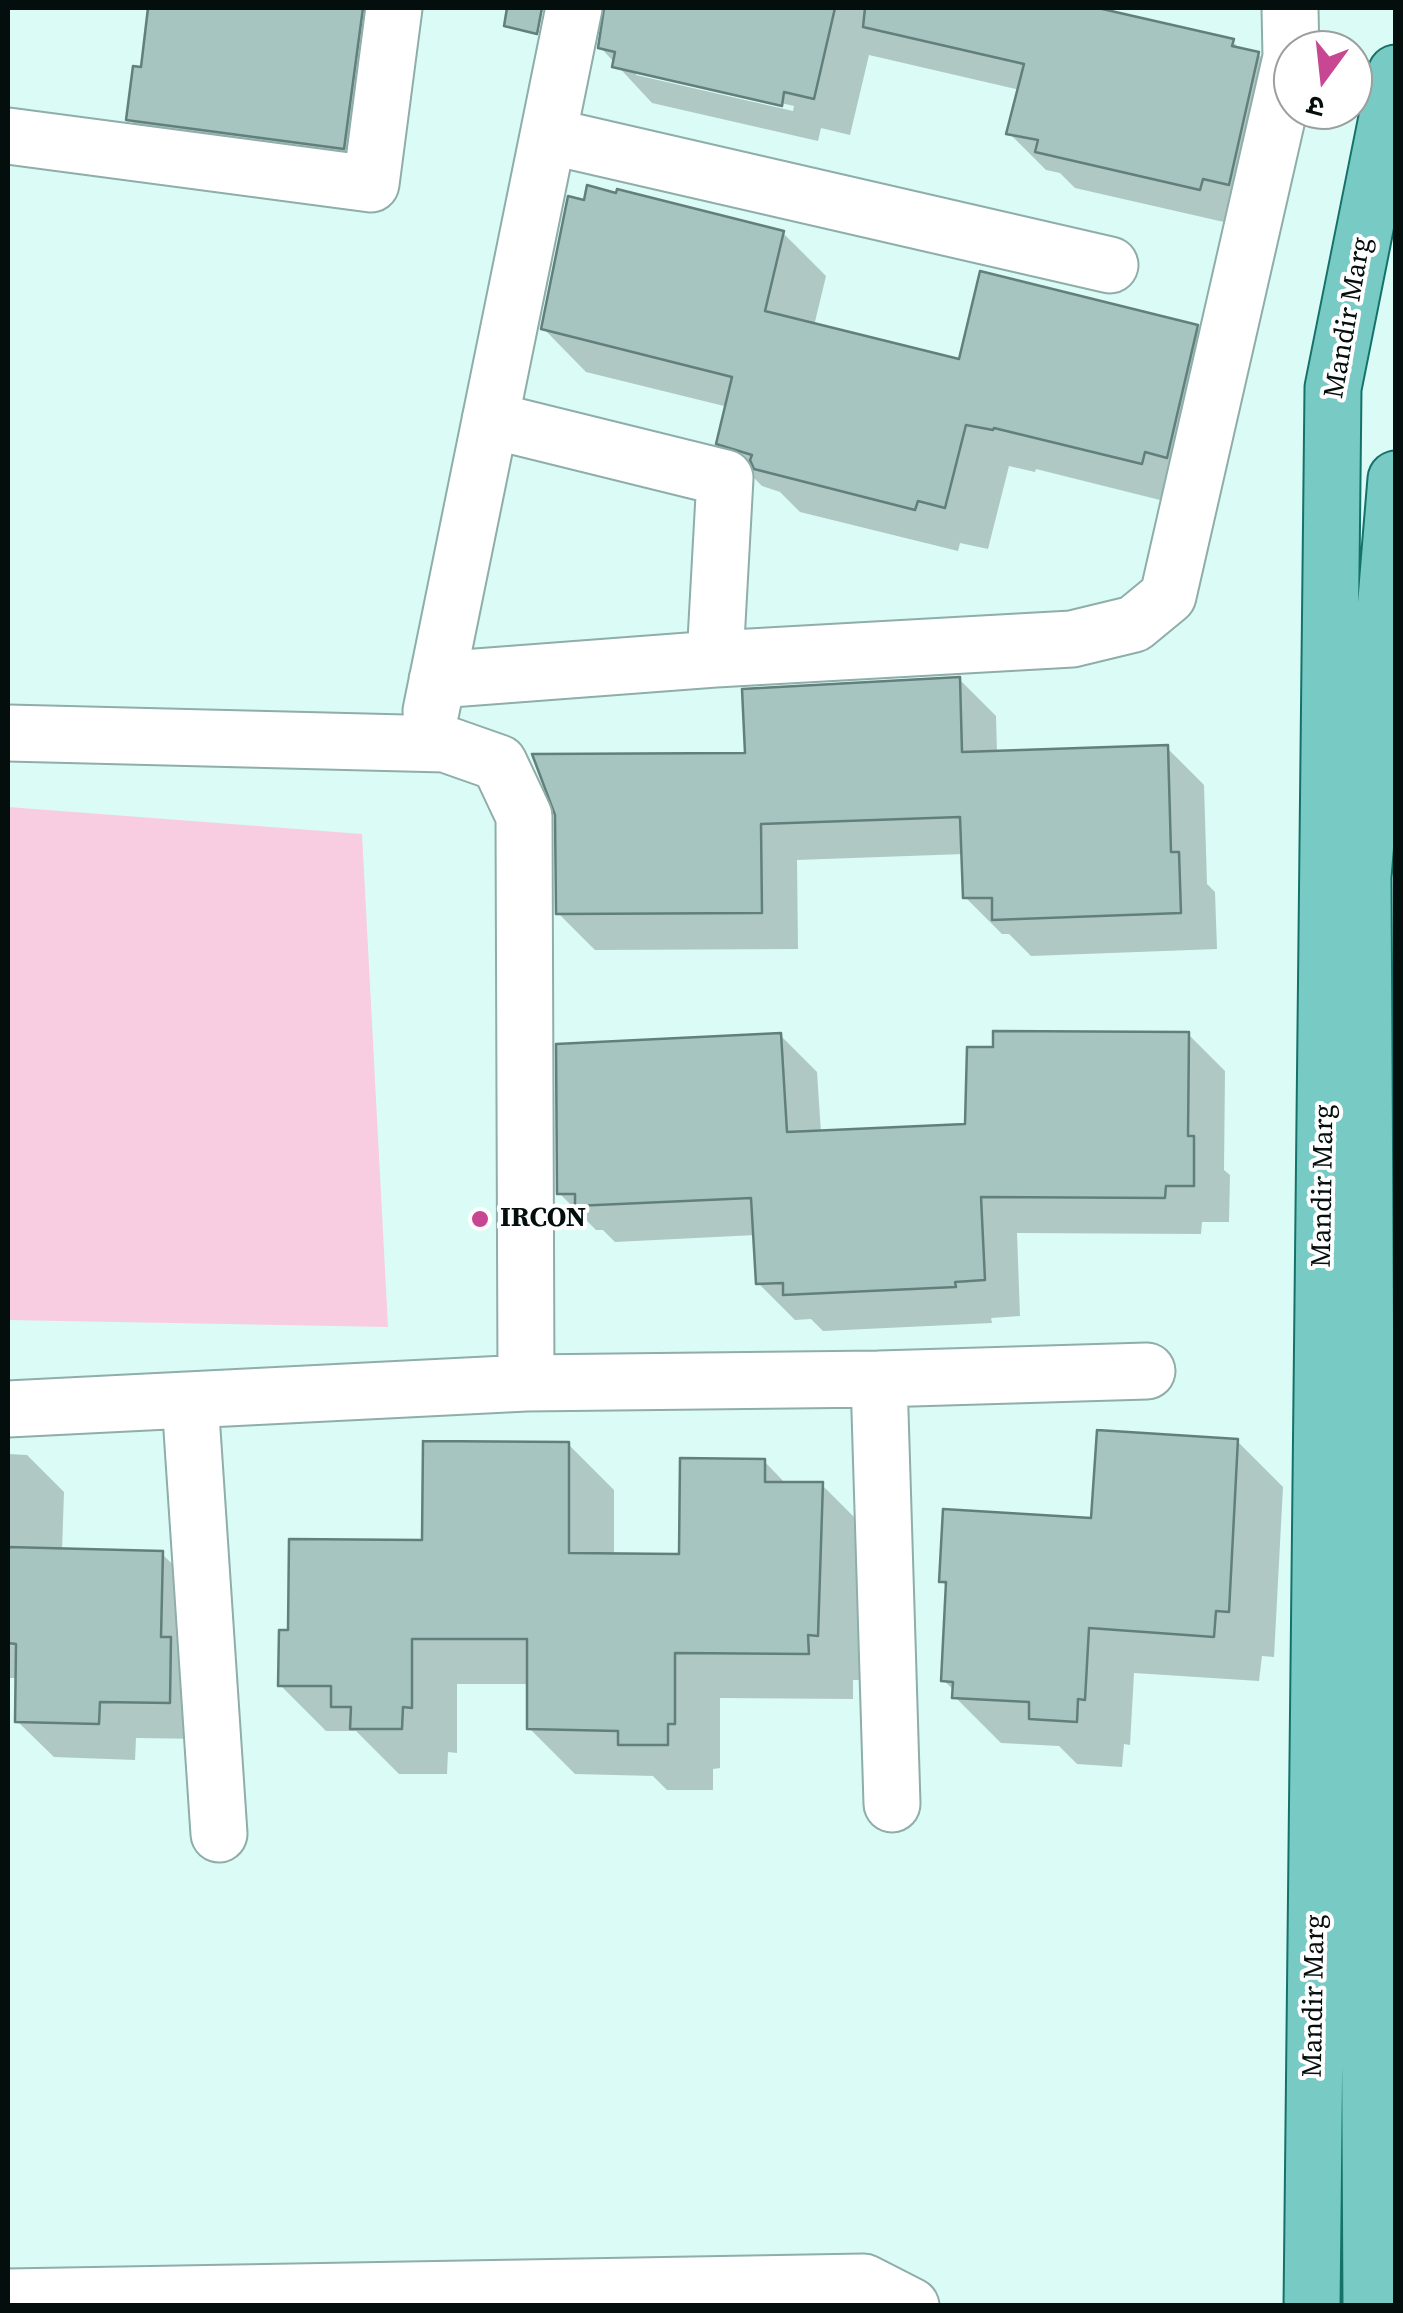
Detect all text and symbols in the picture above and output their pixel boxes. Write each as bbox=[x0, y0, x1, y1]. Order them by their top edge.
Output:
north arrow bbox=[1273, 30, 1373, 130]
text: उ bbox=[1303, 87, 1329, 128]
street label: Mandir Marg bbox=[1318, 235, 1380, 401]
street label: Mandir Marg bbox=[1306, 1104, 1342, 1268]
place label: IRCON bbox=[500, 1202, 586, 1236]
marker: IRCON bbox=[469, 1208, 491, 1230]
street label: Mandir Marg bbox=[1297, 1914, 1333, 2078]

